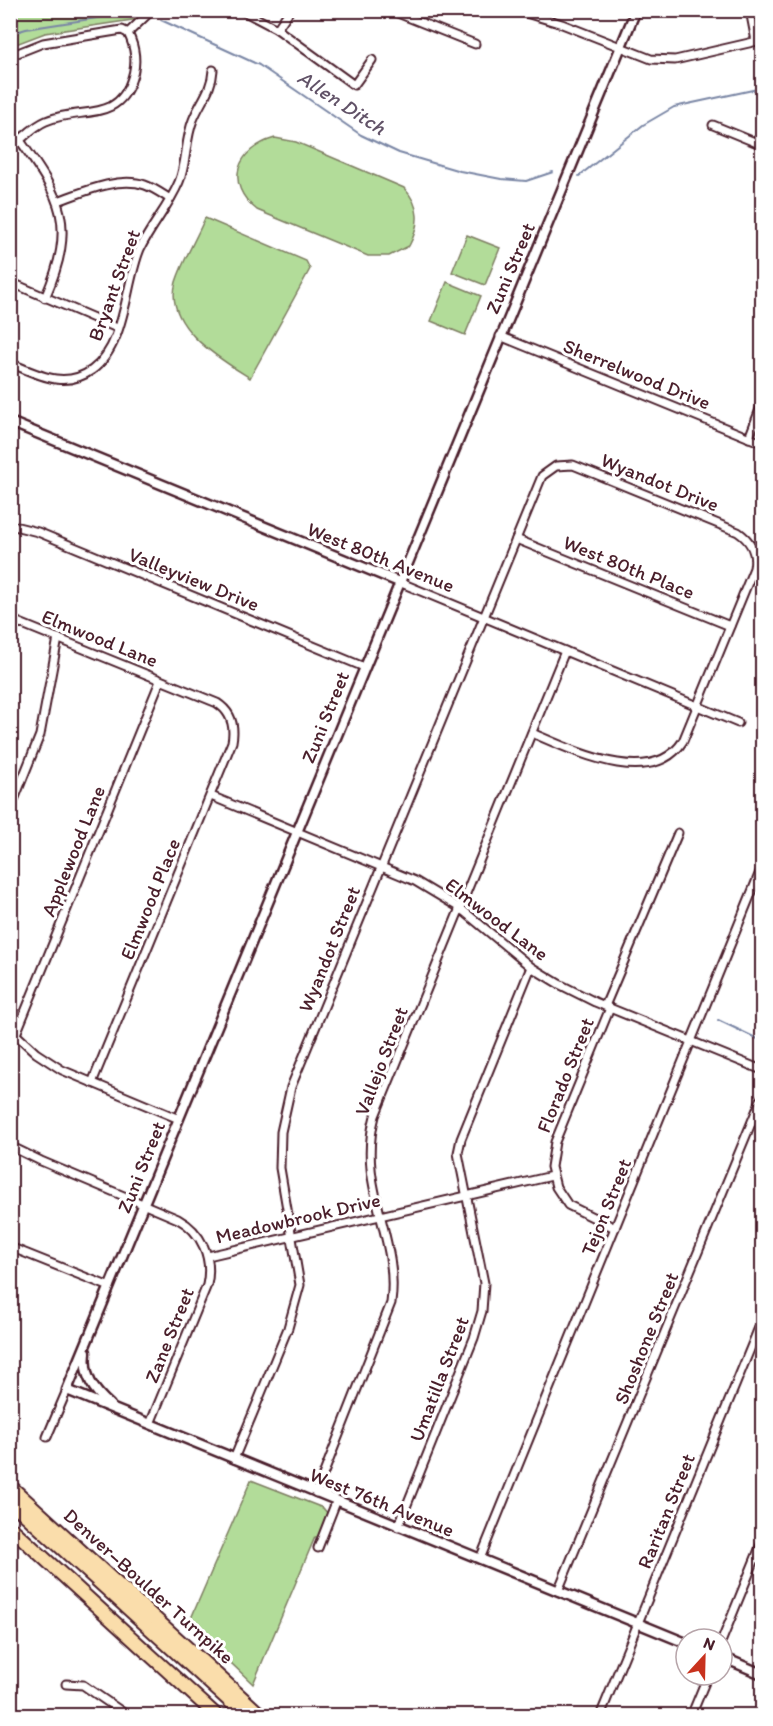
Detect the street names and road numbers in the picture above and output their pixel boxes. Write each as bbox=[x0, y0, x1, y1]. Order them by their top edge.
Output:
street label: Zuni Street bbox=[480, 219, 540, 317]
street label: Bryant Street bbox=[83, 226, 145, 344]
street label: Sherrelwood Drive bbox=[560, 334, 714, 414]
street label: Wyandot Drive bbox=[598, 447, 722, 517]
street label: West 80th Avenue bbox=[304, 517, 458, 597]
street label: West 80th Place bbox=[560, 530, 698, 604]
street label: Valleyview Drive bbox=[125, 542, 263, 616]
street label: Elmwood Lane bbox=[38, 604, 162, 672]
street label: Zuni Street bbox=[296, 668, 354, 766]
street label: Applewood Lane bbox=[36, 782, 110, 920]
street label: Elmwood Place bbox=[115, 835, 185, 963]
street label: Elmwood Lane bbox=[441, 872, 553, 966]
street label: Wyandot Street bbox=[293, 883, 365, 1015]
street label: Vallejo Street bbox=[349, 1003, 413, 1119]
street label: Florado Street bbox=[531, 1014, 599, 1136]
street label: Zuni Street bbox=[112, 1118, 170, 1216]
street label: Tejon Street bbox=[576, 1155, 636, 1259]
street label: Meadowbrook Drive bbox=[213, 1187, 383, 1249]
street label: Shoshone Street bbox=[609, 1268, 683, 1408]
street label: Zane Street bbox=[139, 1284, 199, 1386]
street label: Umatilla Street bbox=[404, 1313, 474, 1445]
street label: Raritan Street bbox=[632, 1450, 700, 1572]
street label: West 76th Avenue bbox=[306, 1462, 458, 1542]
street label: Denver–Boulder Turnpike bbox=[59, 1503, 239, 1669]

